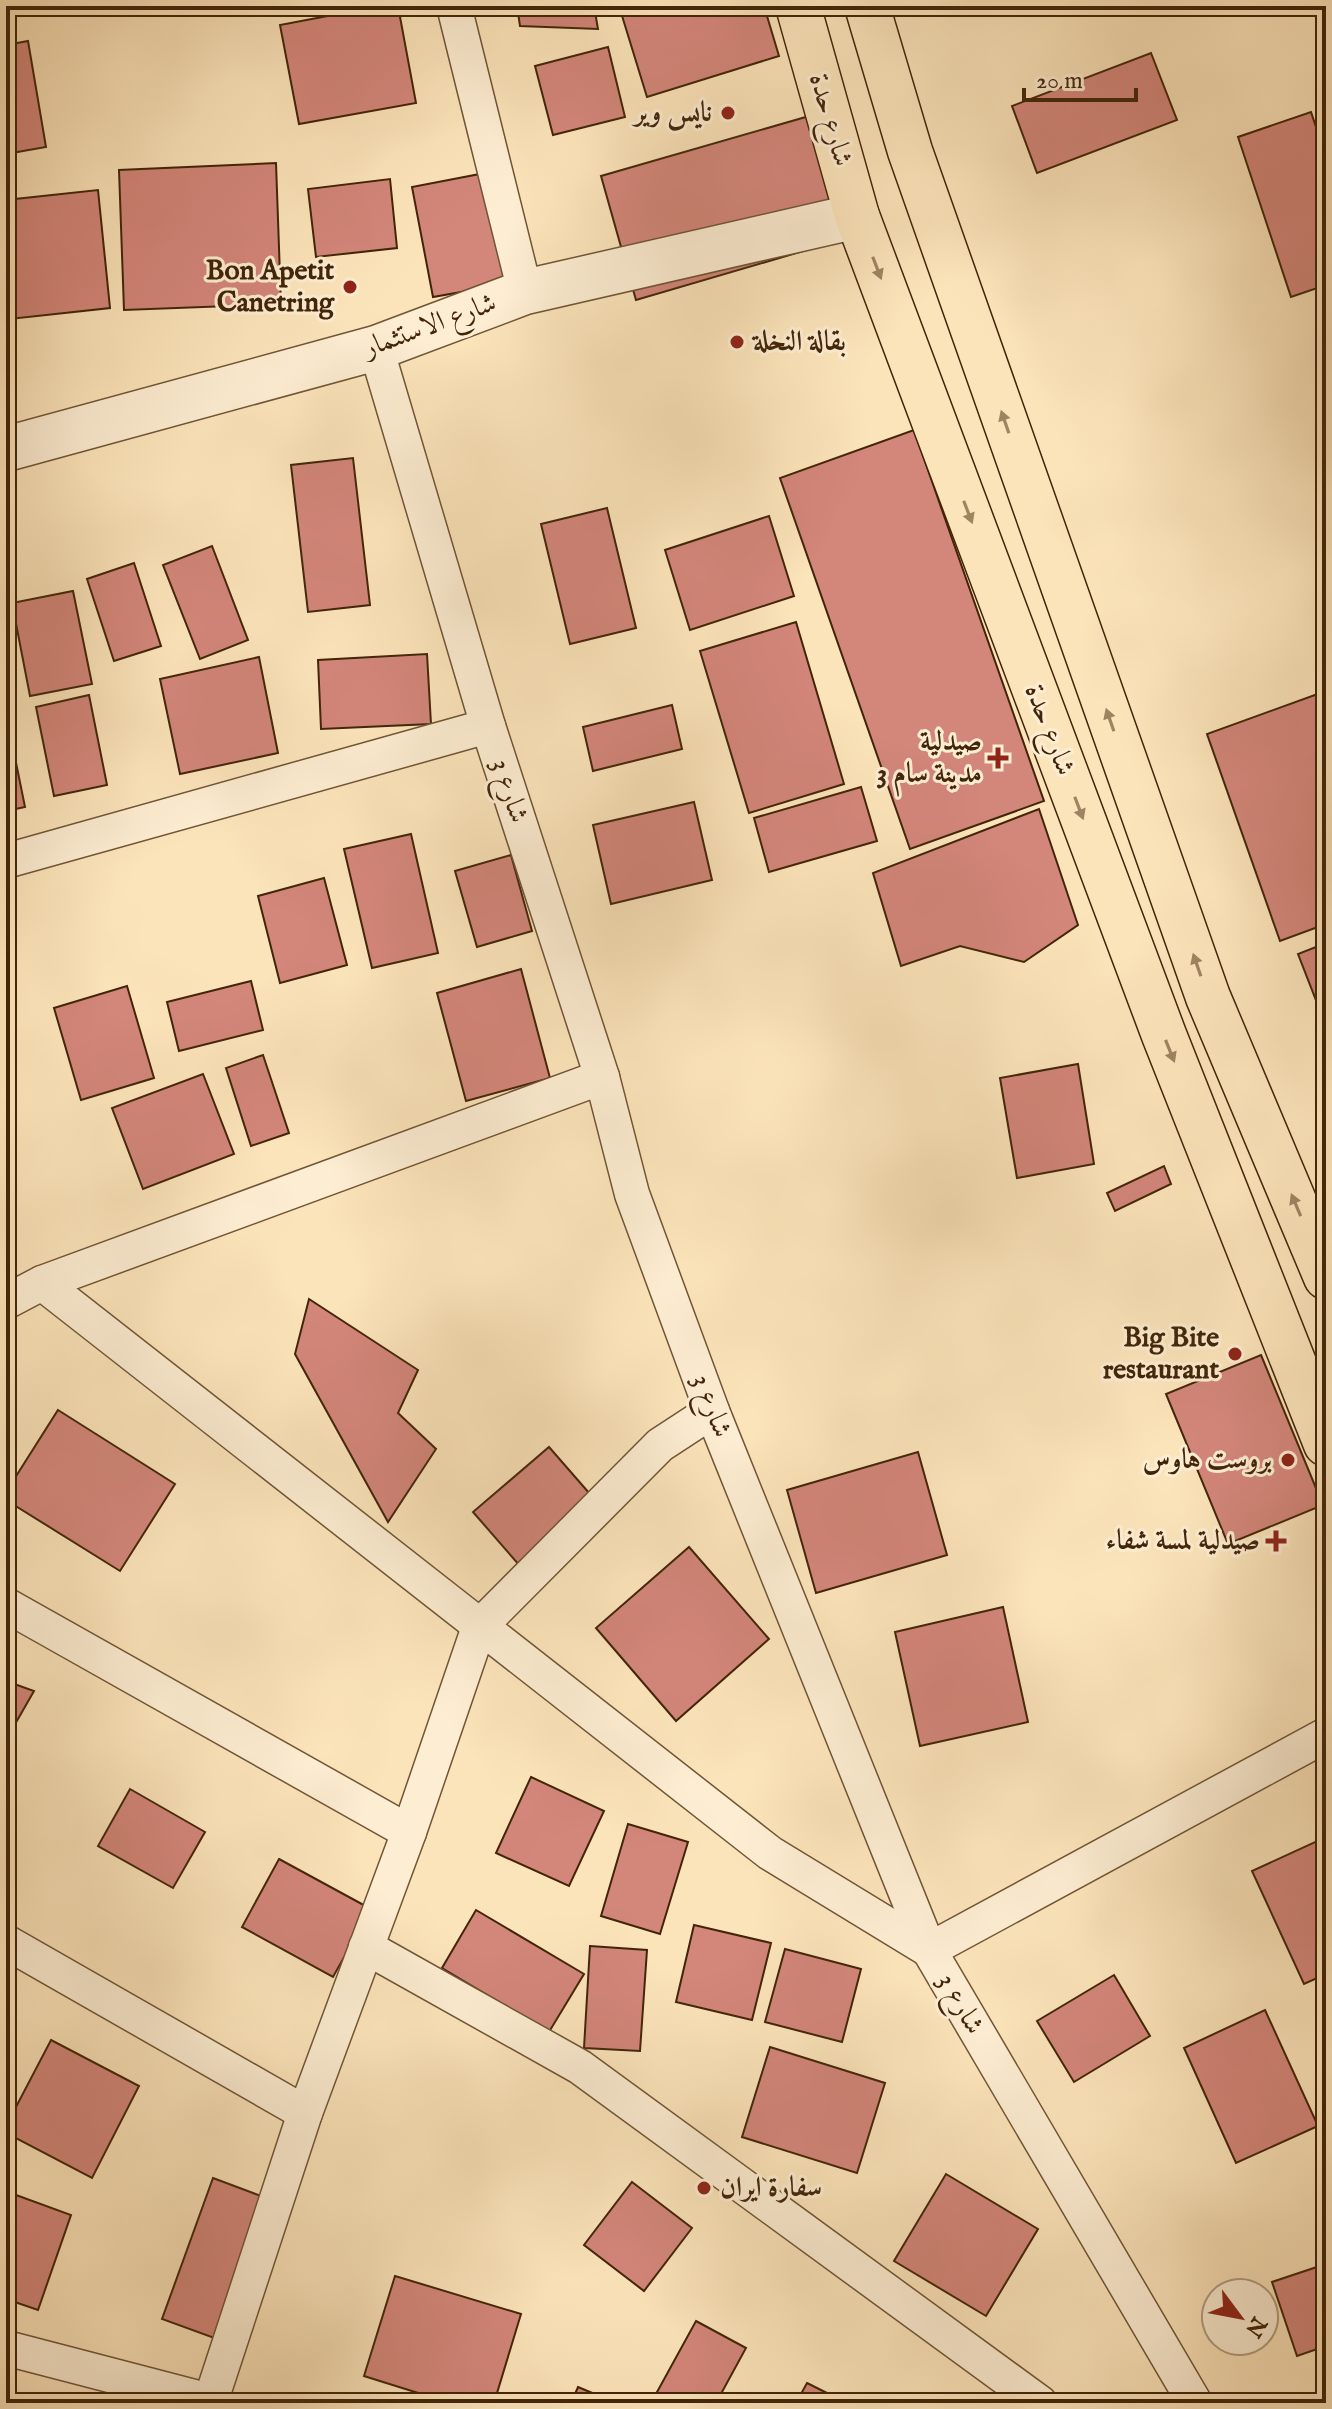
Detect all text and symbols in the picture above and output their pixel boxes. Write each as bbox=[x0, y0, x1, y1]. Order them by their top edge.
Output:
scale bar bbox=[1024, 52, 1136, 102]
text: 20 m bbox=[1036, 66, 1083, 97]
street label: شارع حدة bbox=[796, 69, 860, 172]
place label: نايس وير bbox=[631, 96, 712, 131]
marker: نايس وير bbox=[719, 104, 737, 122]
place label: Bon Apetit Canetring bbox=[206, 254, 335, 321]
one-way arrow bbox=[871, 256, 884, 280]
marker: Bon Apetit Canetring bbox=[341, 278, 359, 296]
street label: شارع الاستثمار bbox=[356, 286, 503, 371]
place label: بقالة النخلة bbox=[751, 325, 846, 360]
marker: بقالة النخلة bbox=[728, 333, 746, 351]
one-way arrow bbox=[999, 410, 1011, 434]
one-way arrow bbox=[962, 500, 975, 524]
street label: شارع حدة bbox=[1012, 679, 1082, 782]
one-way arrow bbox=[1104, 708, 1116, 732]
place label: صيدلية مدينة سام 3 bbox=[877, 725, 982, 797]
marker: صيدلية مدينة سام 3 bbox=[989, 749, 1007, 767]
street label: شارع 3 bbox=[478, 755, 536, 829]
one-way arrow bbox=[1073, 796, 1086, 820]
one-way arrow bbox=[1190, 953, 1203, 977]
one-way arrow bbox=[1164, 1039, 1177, 1063]
one-way arrow bbox=[1289, 1193, 1302, 1217]
place label: Big Bite restaurant bbox=[1103, 1321, 1219, 1388]
marker: Big Bite restaurant bbox=[1226, 1345, 1244, 1363]
street label: شارع 3 bbox=[679, 1369, 739, 1444]
place label: بروست هاوس bbox=[1143, 1443, 1272, 1478]
marker: بروست هاوس bbox=[1279, 1451, 1297, 1469]
place label: صيدلية لمسة شفاء bbox=[1106, 1524, 1260, 1559]
marker: صيدلية لمسة شفاء bbox=[1267, 1532, 1285, 1550]
street label: شارع 3 bbox=[925, 1967, 991, 2043]
place label: سفارة ايران bbox=[720, 2171, 822, 2206]
marker: سفارة ايران bbox=[695, 2179, 713, 2197]
north arrow bbox=[1200, 2277, 1280, 2357]
text: N bbox=[1238, 2310, 1273, 2342]

